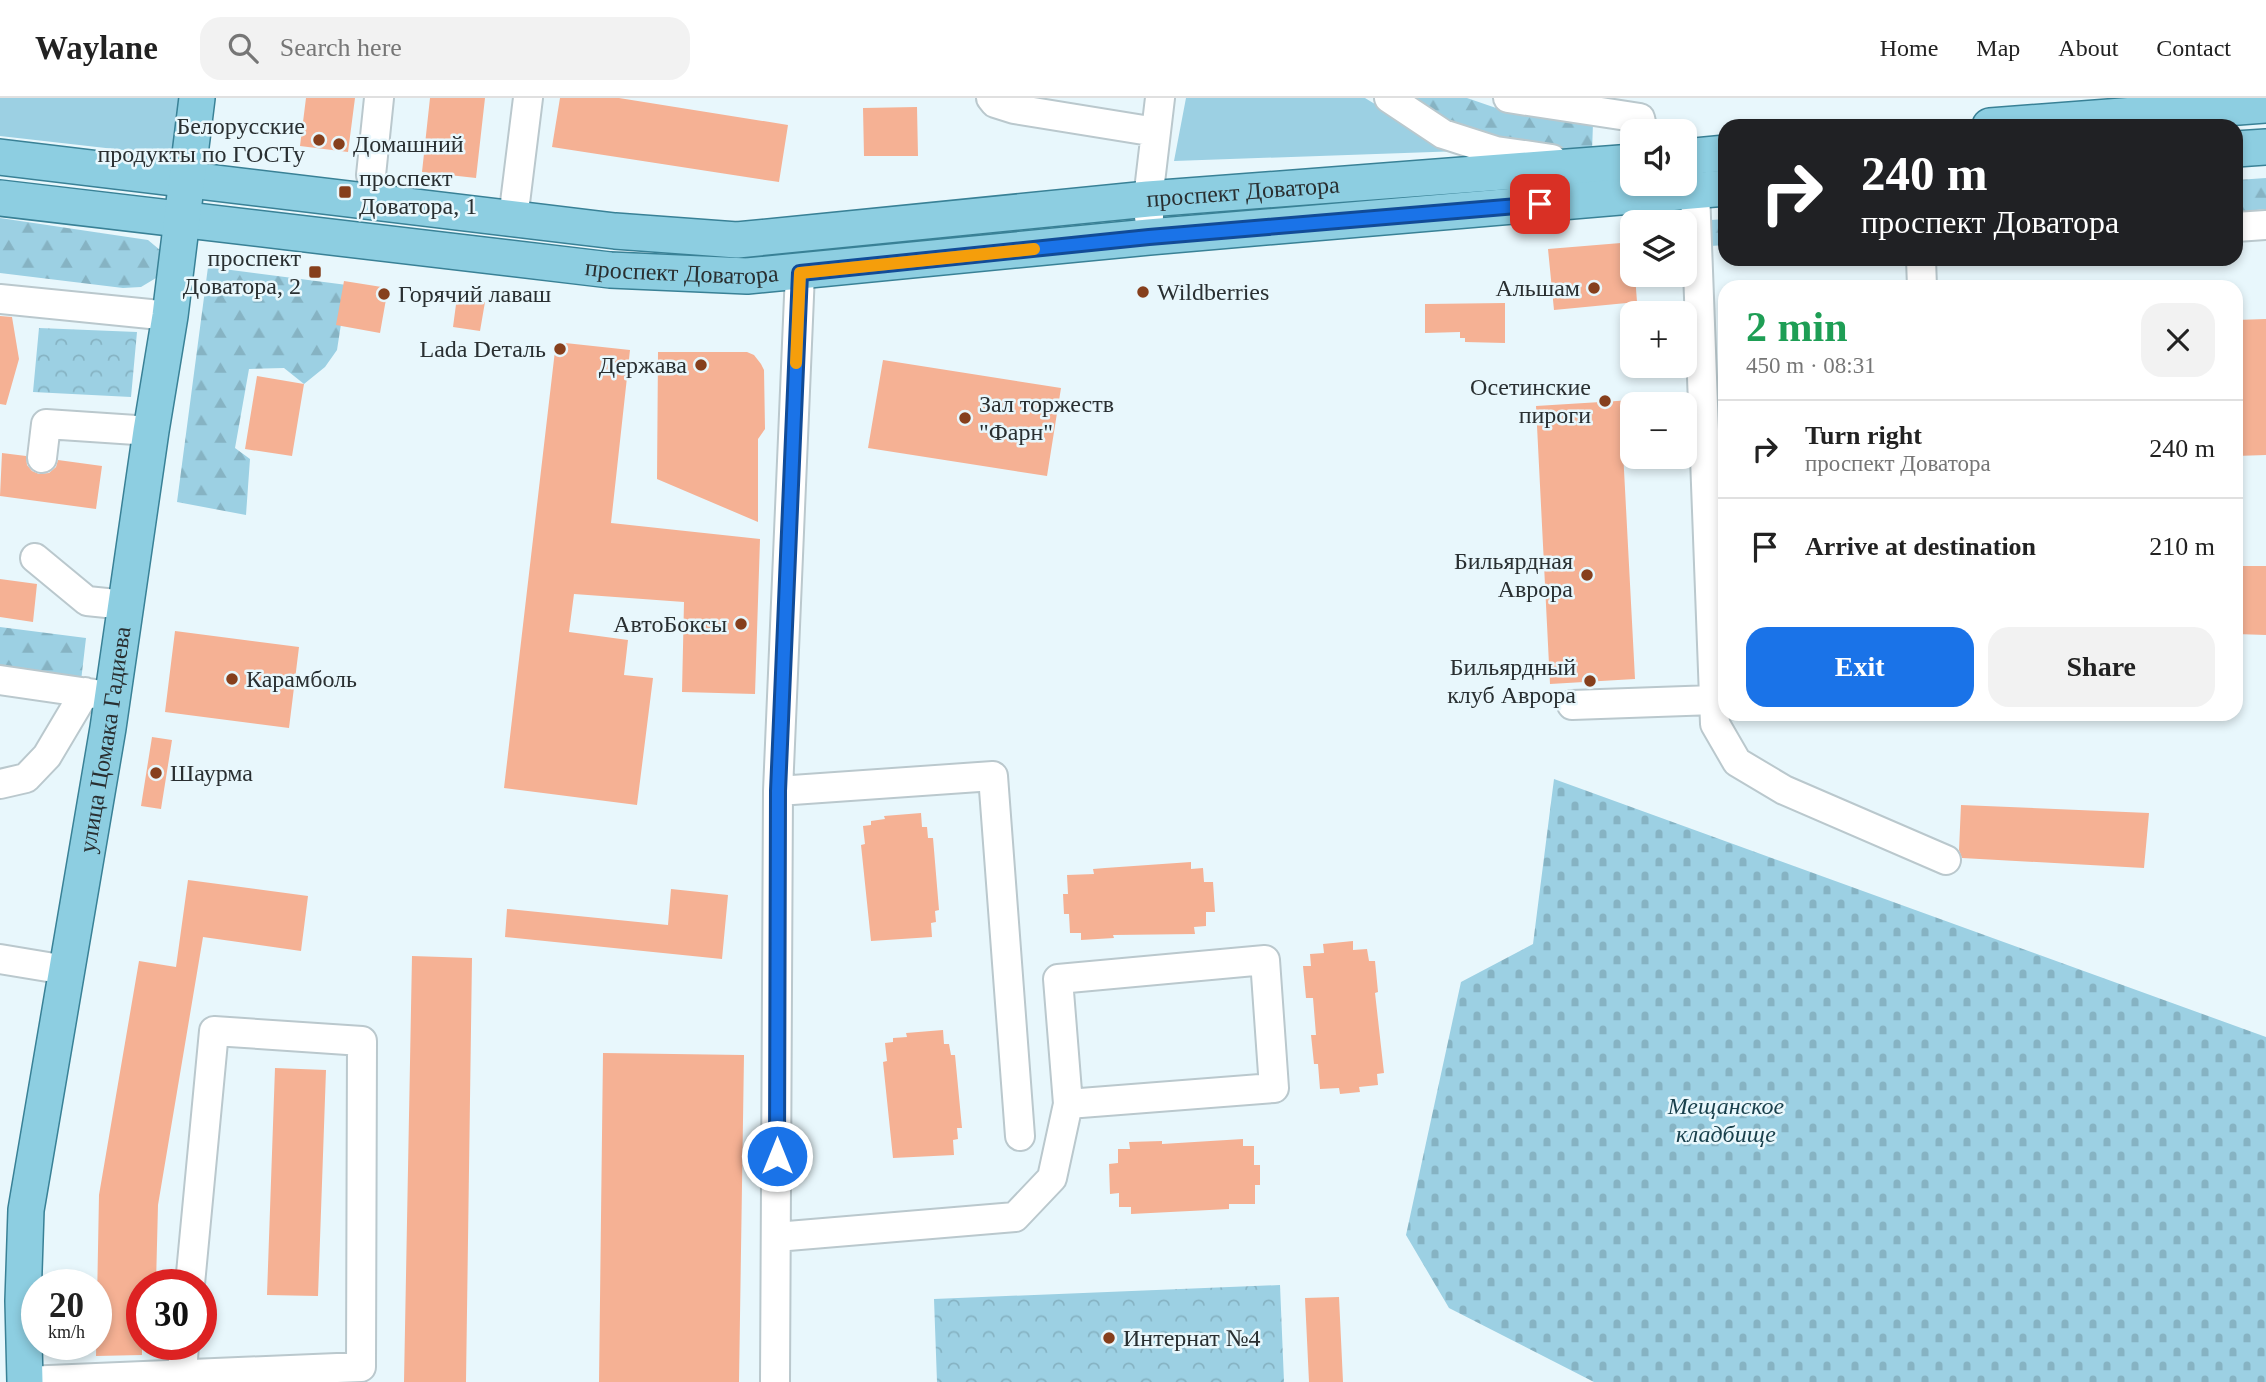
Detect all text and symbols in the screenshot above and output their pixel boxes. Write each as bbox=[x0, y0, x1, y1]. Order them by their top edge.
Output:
search box bbox=[200, 17, 690, 80]
icon: search bbox=[224, 29, 262, 67]
text: Waylane bbox=[35, 30, 158, 66]
text: Search here bbox=[280, 33, 402, 62]
text: Home bbox=[1880, 35, 1938, 61]
text: Map bbox=[1976, 35, 2020, 61]
text: About bbox=[2058, 35, 2118, 61]
text: Contact bbox=[2156, 35, 2231, 61]
place label: Белорусские продукты по ГОСТу bbox=[97, 113, 305, 167]
map controls bbox=[1620, 119, 1697, 469]
button: sound bbox=[1620, 119, 1697, 196]
place label: Домашний bbox=[353, 131, 464, 157]
marker: Белорусские продукты по ГОСТу bbox=[311, 132, 327, 148]
marker: Домашний bbox=[331, 136, 347, 152]
text: 240 m bbox=[1861, 146, 1988, 201]
icon: right bbox=[1746, 147, 1837, 238]
place label: проспект Доватора, 1 bbox=[359, 165, 477, 219]
street label: проспект Доватора bbox=[1145, 171, 1341, 212]
pin bbox=[1510, 174, 1570, 234]
marker: проспект Доватора, 1 bbox=[337, 184, 353, 200]
icon: arrive bbox=[1521, 185, 1559, 223]
text: проспект Доватора bbox=[1861, 204, 2119, 240]
button: layers bbox=[1620, 210, 1697, 287]
place label: проспект Доватора, 2 bbox=[183, 245, 302, 299]
street label: проспект Доватора bbox=[584, 254, 780, 289]
marker: проспект Доватора, 2 bbox=[307, 264, 323, 280]
place label: Альшам bbox=[1495, 275, 1580, 301]
place label: Wildberries bbox=[1157, 279, 1269, 305]
marker: Альшам bbox=[1586, 280, 1602, 296]
place label: Горячий лаваш bbox=[398, 281, 552, 307]
marker: Wildberries bbox=[1135, 284, 1151, 300]
marker: Горячий лаваш bbox=[376, 286, 392, 302]
button: + bbox=[1620, 301, 1697, 378]
button: close bbox=[2141, 303, 2215, 377]
text: 2 min bbox=[1746, 304, 1848, 350]
place label: Lada Dеталь bbox=[419, 336, 546, 362]
marker: Lada Dеталь bbox=[552, 341, 568, 357]
place label: Держава bbox=[599, 352, 687, 378]
text: 450 m · 08:31 bbox=[1746, 353, 1876, 378]
marker: Держава bbox=[693, 357, 709, 373]
place label: Осетинские пироги bbox=[1470, 374, 1591, 428]
place label: Зал торжеств "Фарн" bbox=[979, 391, 1114, 445]
button: − bbox=[1620, 392, 1697, 469]
marker: Осетинские пироги bbox=[1597, 393, 1613, 409]
marker: Зал торжеств "Фарн" bbox=[957, 410, 973, 426]
text: Turn right bbox=[1805, 421, 1922, 450]
icon: right bbox=[1746, 430, 1784, 468]
text: 240 m bbox=[2149, 434, 2215, 463]
text: проспект Доватора bbox=[1805, 451, 1991, 476]
icon: arrive bbox=[1746, 528, 1784, 566]
text: Arrive at destination bbox=[1805, 532, 2036, 561]
text: 210 m bbox=[2149, 532, 2215, 561]
place label: Бильярдная Аврора bbox=[1454, 548, 1573, 602]
marker: Бильярдная Аврора bbox=[1579, 567, 1595, 583]
place label: АвтоБоксы bbox=[613, 611, 727, 637]
marker: АвтоБоксы bbox=[733, 616, 749, 632]
street label: улица Цомака Гадиева bbox=[74, 624, 136, 855]
button: Exit bbox=[1746, 627, 1974, 707]
button: Share bbox=[1988, 627, 2215, 707]
place label: Бильярдный клуб Аврора bbox=[1447, 654, 1576, 708]
place label: Карамболь bbox=[246, 666, 357, 692]
marker: Карамболь bbox=[224, 671, 240, 687]
marker: Бильярдный клуб Аврора bbox=[1582, 673, 1598, 689]
place label: Шаурма bbox=[170, 760, 253, 786]
marker: Шаурма bbox=[148, 765, 164, 781]
park label: Мещанское кладбище bbox=[1667, 1093, 1785, 1147]
position arrow bbox=[740, 1119, 814, 1193]
speed limit sign: 30 bbox=[126, 1269, 217, 1360]
text: 20 bbox=[49, 1286, 84, 1325]
text: km/h bbox=[48, 1322, 85, 1342]
place label: Интернат №4 bbox=[1123, 1325, 1261, 1351]
marker: Интернат №4 bbox=[1101, 1330, 1117, 1346]

